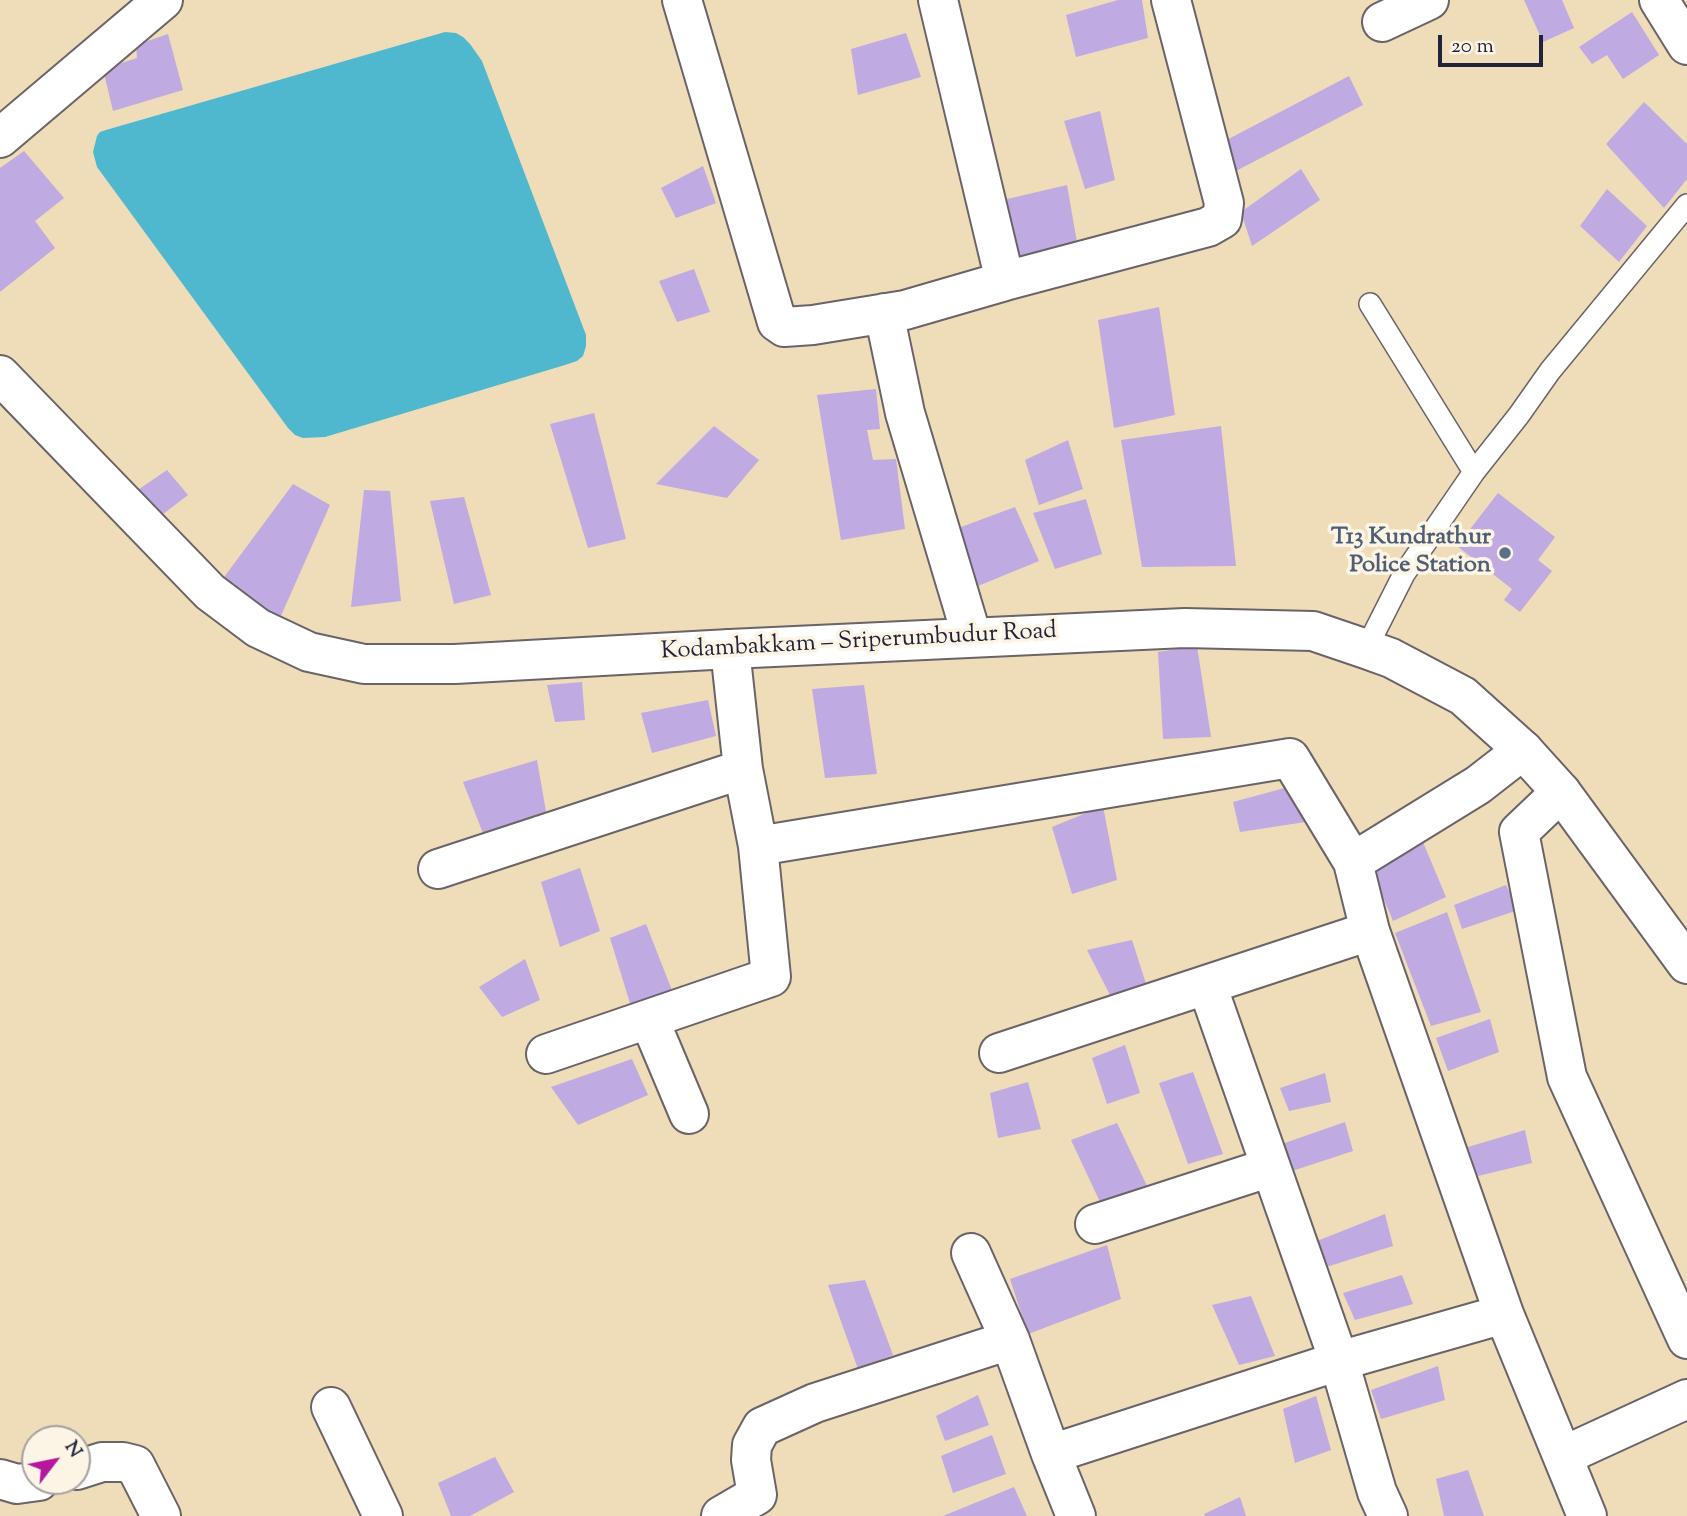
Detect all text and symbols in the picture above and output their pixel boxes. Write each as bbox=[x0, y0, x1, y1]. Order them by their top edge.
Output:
scale bar bbox=[1442, 21, 1547, 65]
text: 20 m bbox=[1451, 32, 1494, 62]
place label: T13 Kundrathur Police Station bbox=[1331, 525, 1491, 581]
marker: T13 Kundrathur Police Station bbox=[1497, 545, 1513, 561]
street label: Kodambakkam – Sriperumbudur Road bbox=[660, 618, 1058, 668]
north arrow bbox=[21, 1425, 91, 1495]
text: N bbox=[57, 1436, 88, 1463]

